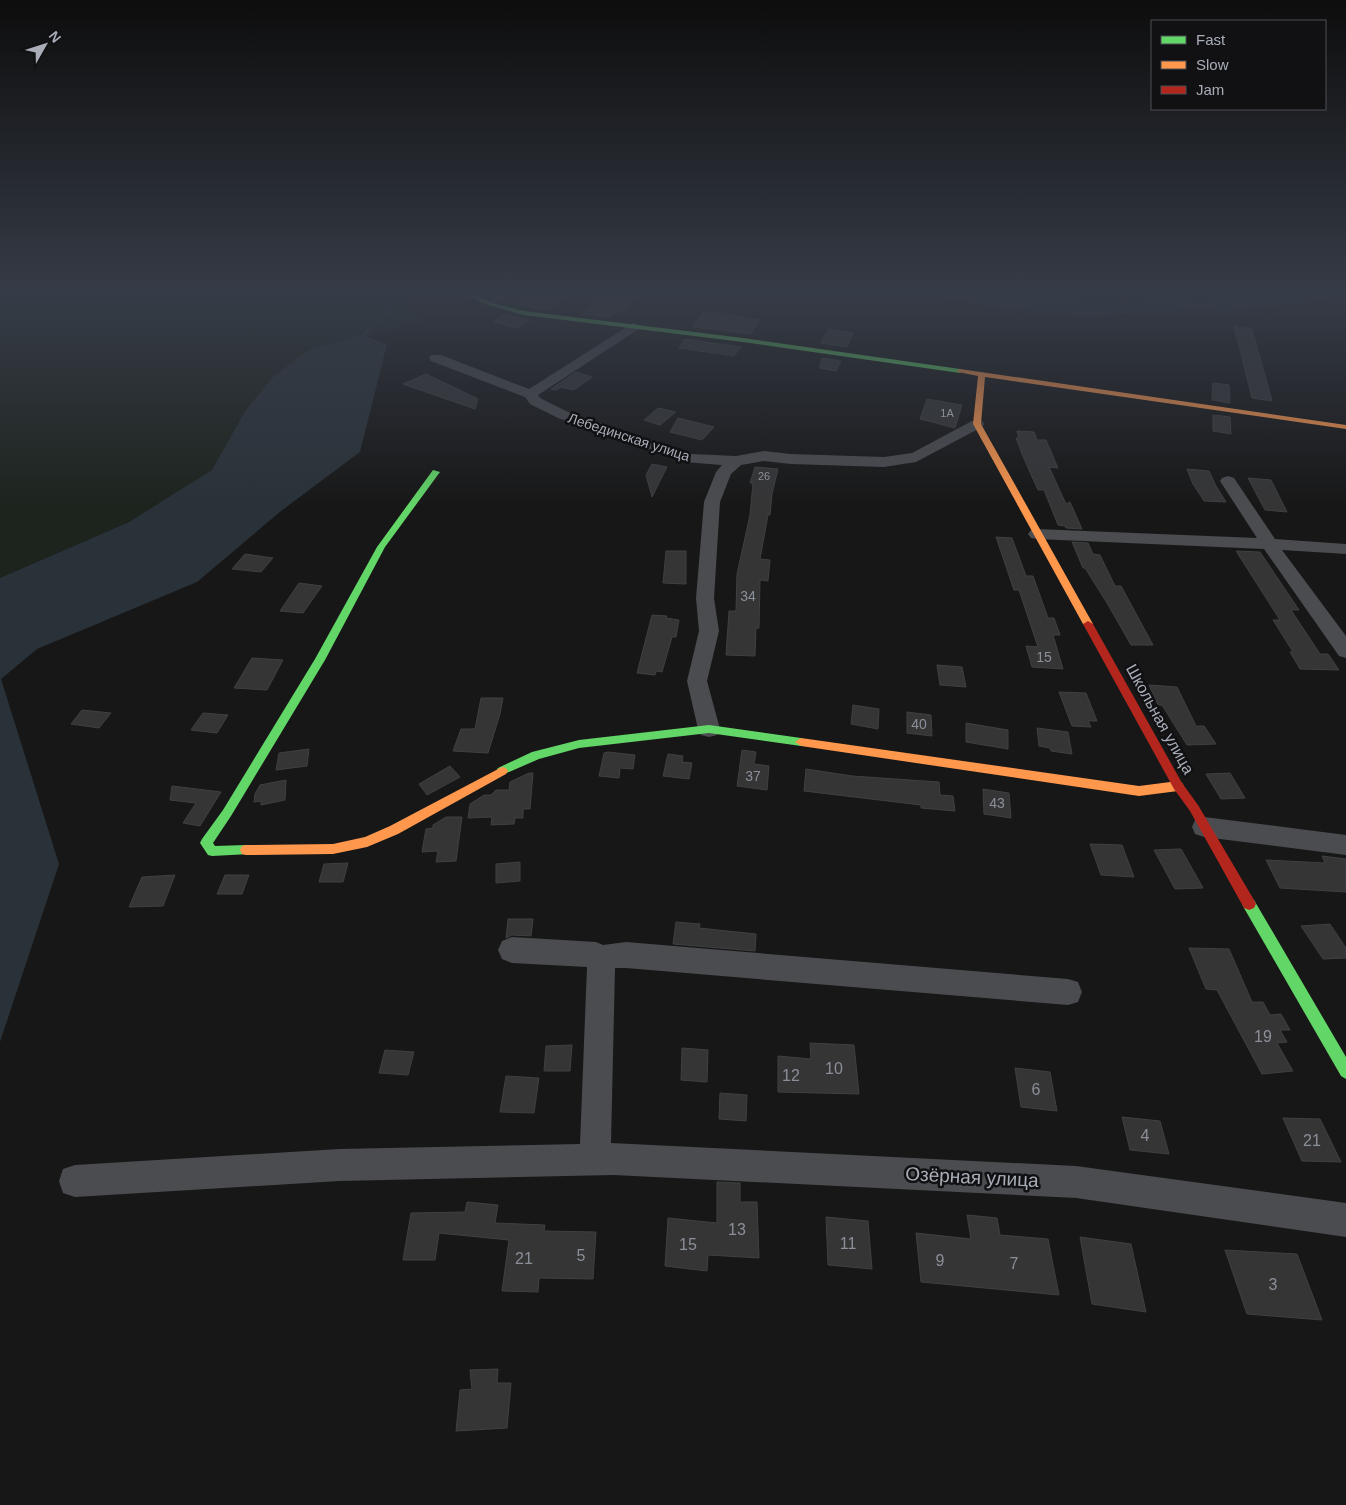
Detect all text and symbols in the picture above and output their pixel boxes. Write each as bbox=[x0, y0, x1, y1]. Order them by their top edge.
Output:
north arrow bbox=[20, 20, 70, 70]
legend bbox=[1151, 20, 1326, 110]
text: N bbox=[46, 28, 65, 46]
text: Fast bbox=[1196, 31, 1226, 48]
text: Slow bbox=[1196, 56, 1229, 73]
text: Jam bbox=[1196, 81, 1224, 98]
house number: 1А bbox=[940, 407, 954, 419]
street label: Лебединская улица bbox=[566, 410, 692, 464]
house number: 26 bbox=[758, 470, 770, 482]
house number: 34 bbox=[740, 588, 756, 604]
house number: 15 bbox=[1036, 649, 1052, 665]
street label: Школьная улица bbox=[1123, 661, 1197, 777]
house number: 40 bbox=[911, 716, 927, 732]
house number: 37 bbox=[745, 768, 761, 784]
house number: 43 bbox=[989, 795, 1005, 811]
house number: 19 bbox=[1254, 1028, 1272, 1045]
house number: 10 bbox=[825, 1060, 843, 1077]
house number: 12 bbox=[782, 1067, 800, 1084]
house number: 6 bbox=[1032, 1081, 1041, 1098]
house number: 4 bbox=[1141, 1127, 1150, 1144]
house number: 21 bbox=[1303, 1132, 1321, 1149]
street label: Озёрная улица bbox=[905, 1163, 1040, 1191]
house number: 13 bbox=[728, 1221, 746, 1238]
house number: 11 bbox=[840, 1235, 856, 1252]
house number: 15 bbox=[679, 1236, 697, 1253]
house number: 5 bbox=[577, 1247, 586, 1264]
house number: 21 bbox=[515, 1250, 533, 1267]
house number: 9 bbox=[936, 1252, 945, 1269]
house number: 7 bbox=[1010, 1255, 1019, 1272]
house number: 3 bbox=[1269, 1276, 1278, 1293]

